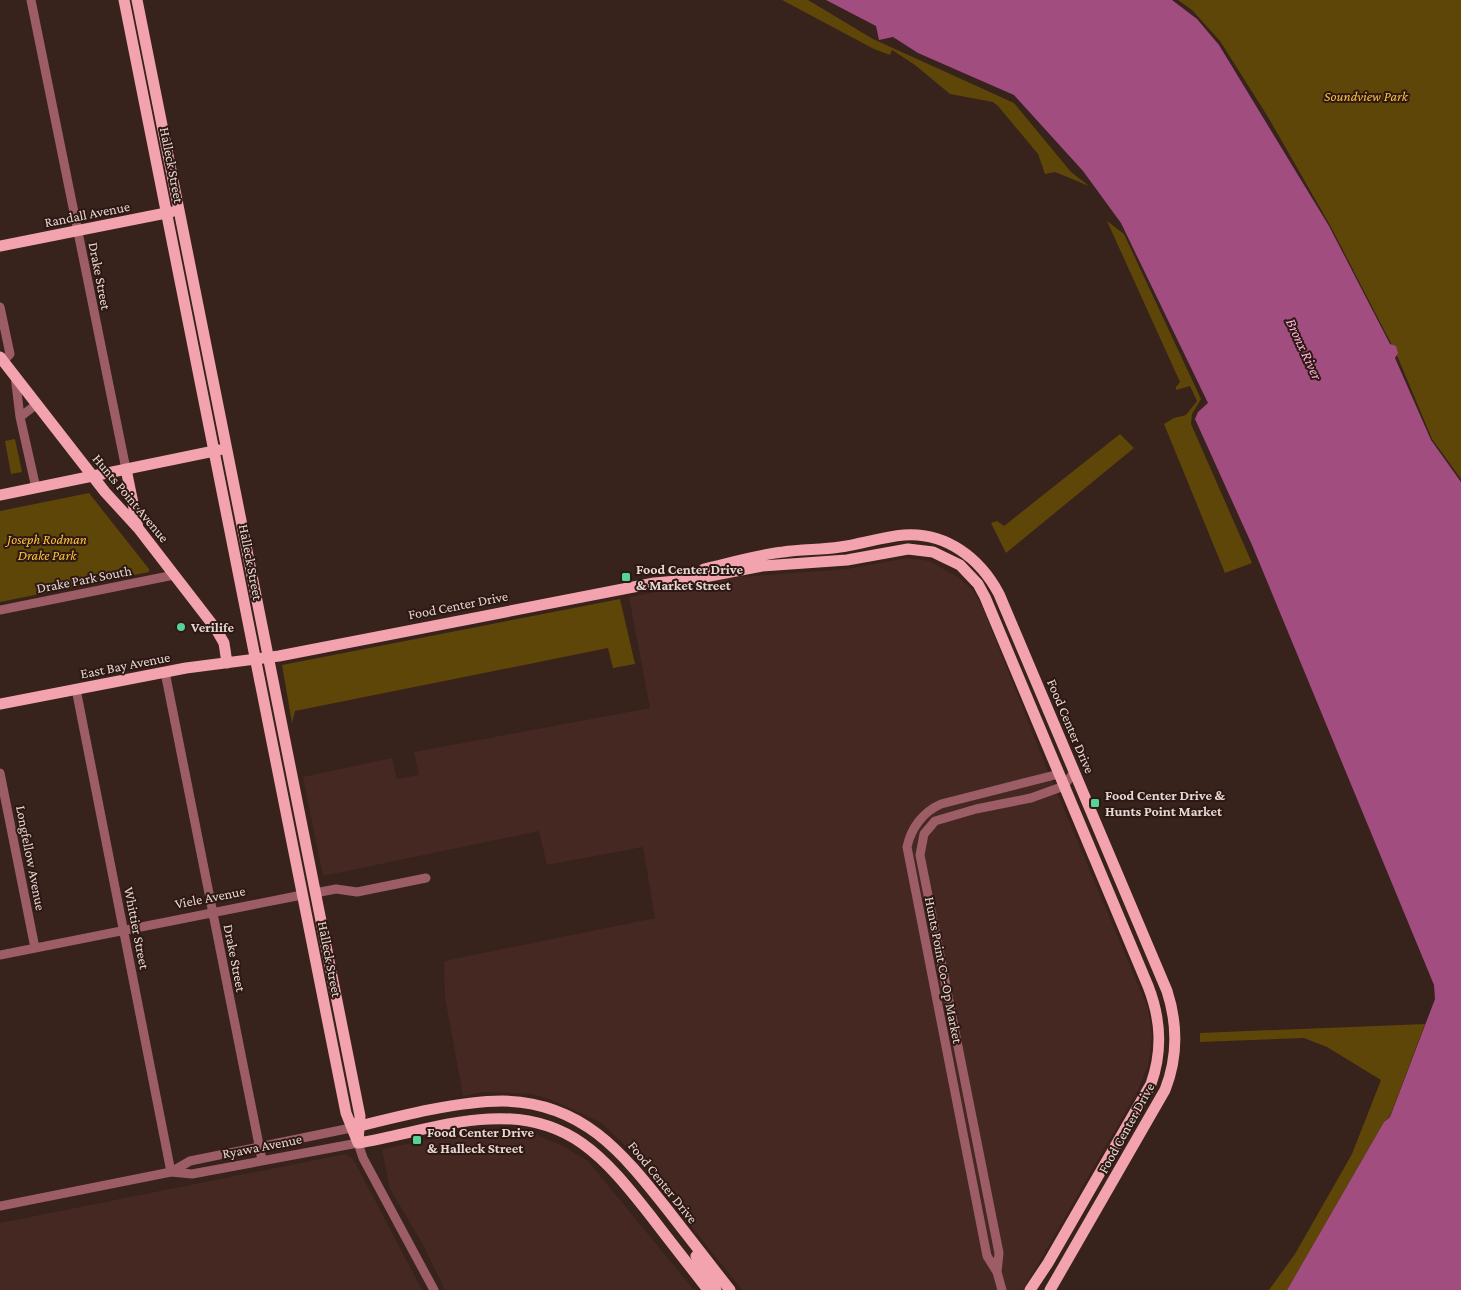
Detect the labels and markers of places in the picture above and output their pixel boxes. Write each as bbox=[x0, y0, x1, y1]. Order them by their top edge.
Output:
place label: Food Center Drive & Market Street bbox=[636, 561, 743, 593]
marker: Food Center Drive & Market Street bbox=[620, 571, 632, 583]
place label: Verilife bbox=[190, 619, 234, 635]
marker: Verilife bbox=[175, 621, 187, 633]
place label: Food Center Drive & Hunts Point Market bbox=[1105, 787, 1226, 819]
marker: Food Center Drive & Hunts Point Market bbox=[1089, 797, 1101, 809]
place label: Food Center Drive & Halleck Street bbox=[427, 1124, 534, 1156]
marker: Food Center Drive & Halleck Street bbox=[411, 1134, 423, 1146]

